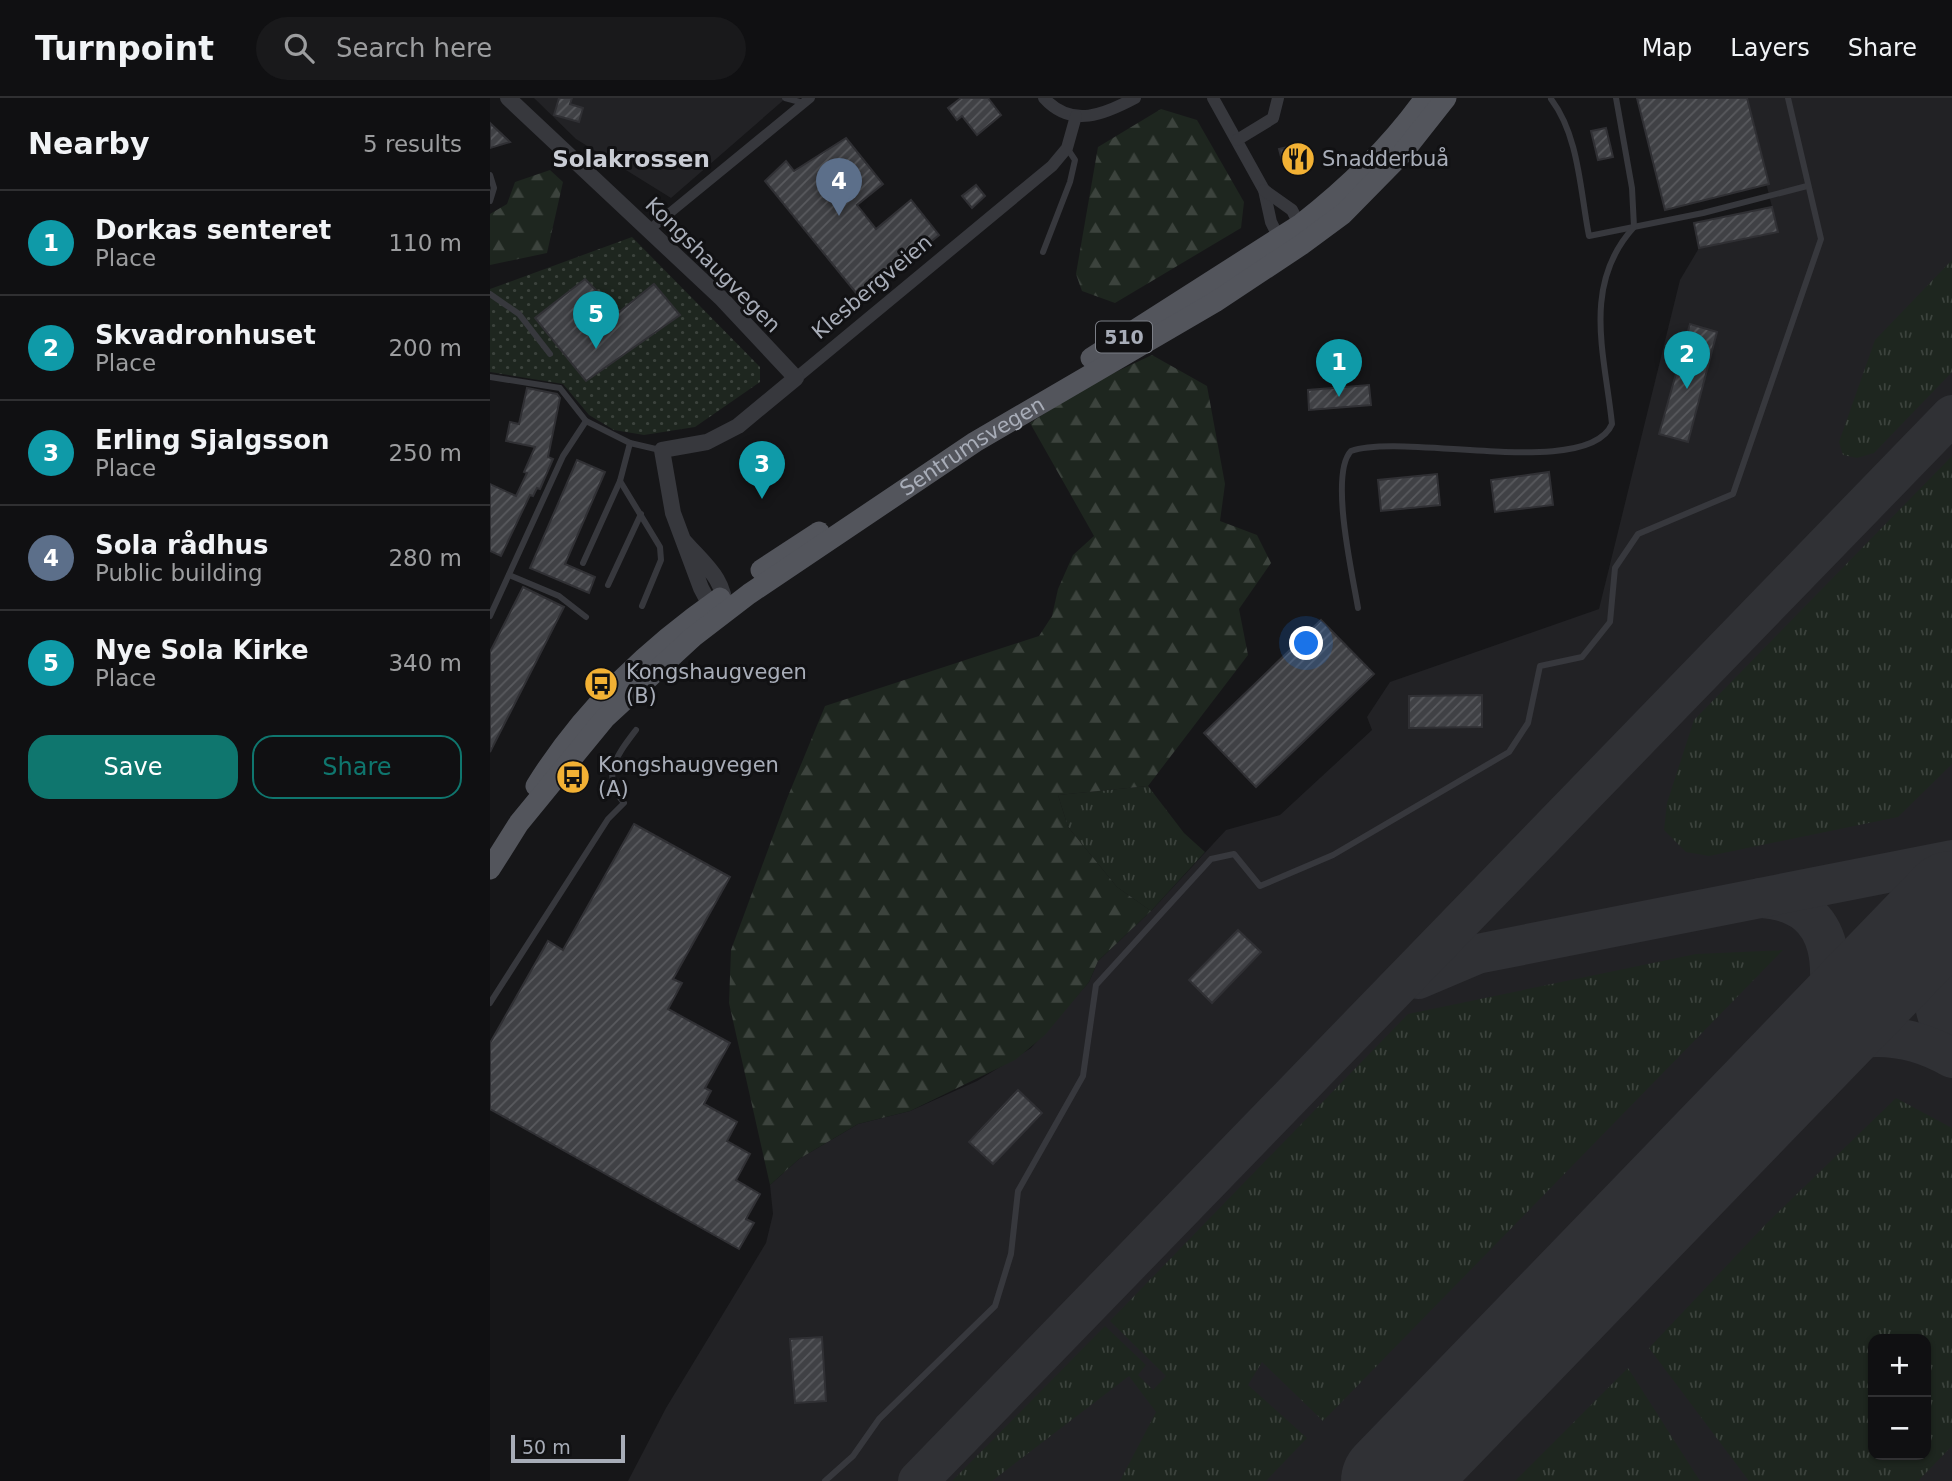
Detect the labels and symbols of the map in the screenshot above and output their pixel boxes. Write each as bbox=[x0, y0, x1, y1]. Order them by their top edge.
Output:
restaurant icon: Snadderbuå bbox=[1279, 140, 1317, 178]
district label: Solakrossen bbox=[552, 146, 710, 172]
place label: Snadderbuå bbox=[1322, 146, 1449, 171]
pin: 4 bbox=[816, 158, 862, 216]
street label: Kongshaugvegen bbox=[641, 193, 785, 337]
street label: Klesbergveien bbox=[807, 230, 937, 344]
pin: 5 bbox=[573, 291, 619, 349]
road number: 510 bbox=[1096, 322, 1152, 353]
pin: 2 bbox=[1664, 331, 1710, 389]
pin: 1 bbox=[1316, 339, 1362, 397]
street label: Sentrumsvegen bbox=[896, 392, 1049, 501]
pin: 3 bbox=[739, 441, 785, 499]
your location bbox=[1289, 626, 1323, 660]
place label: Kongshaugvegen (B) bbox=[626, 660, 807, 708]
bus stop icon: Kongshaugvegen (B) bbox=[582, 665, 620, 703]
place label: Kongshaugvegen (A) bbox=[598, 753, 779, 801]
bus stop icon: Kongshaugvegen (A) bbox=[554, 758, 592, 796]
scale bar bbox=[511, 1432, 625, 1464]

